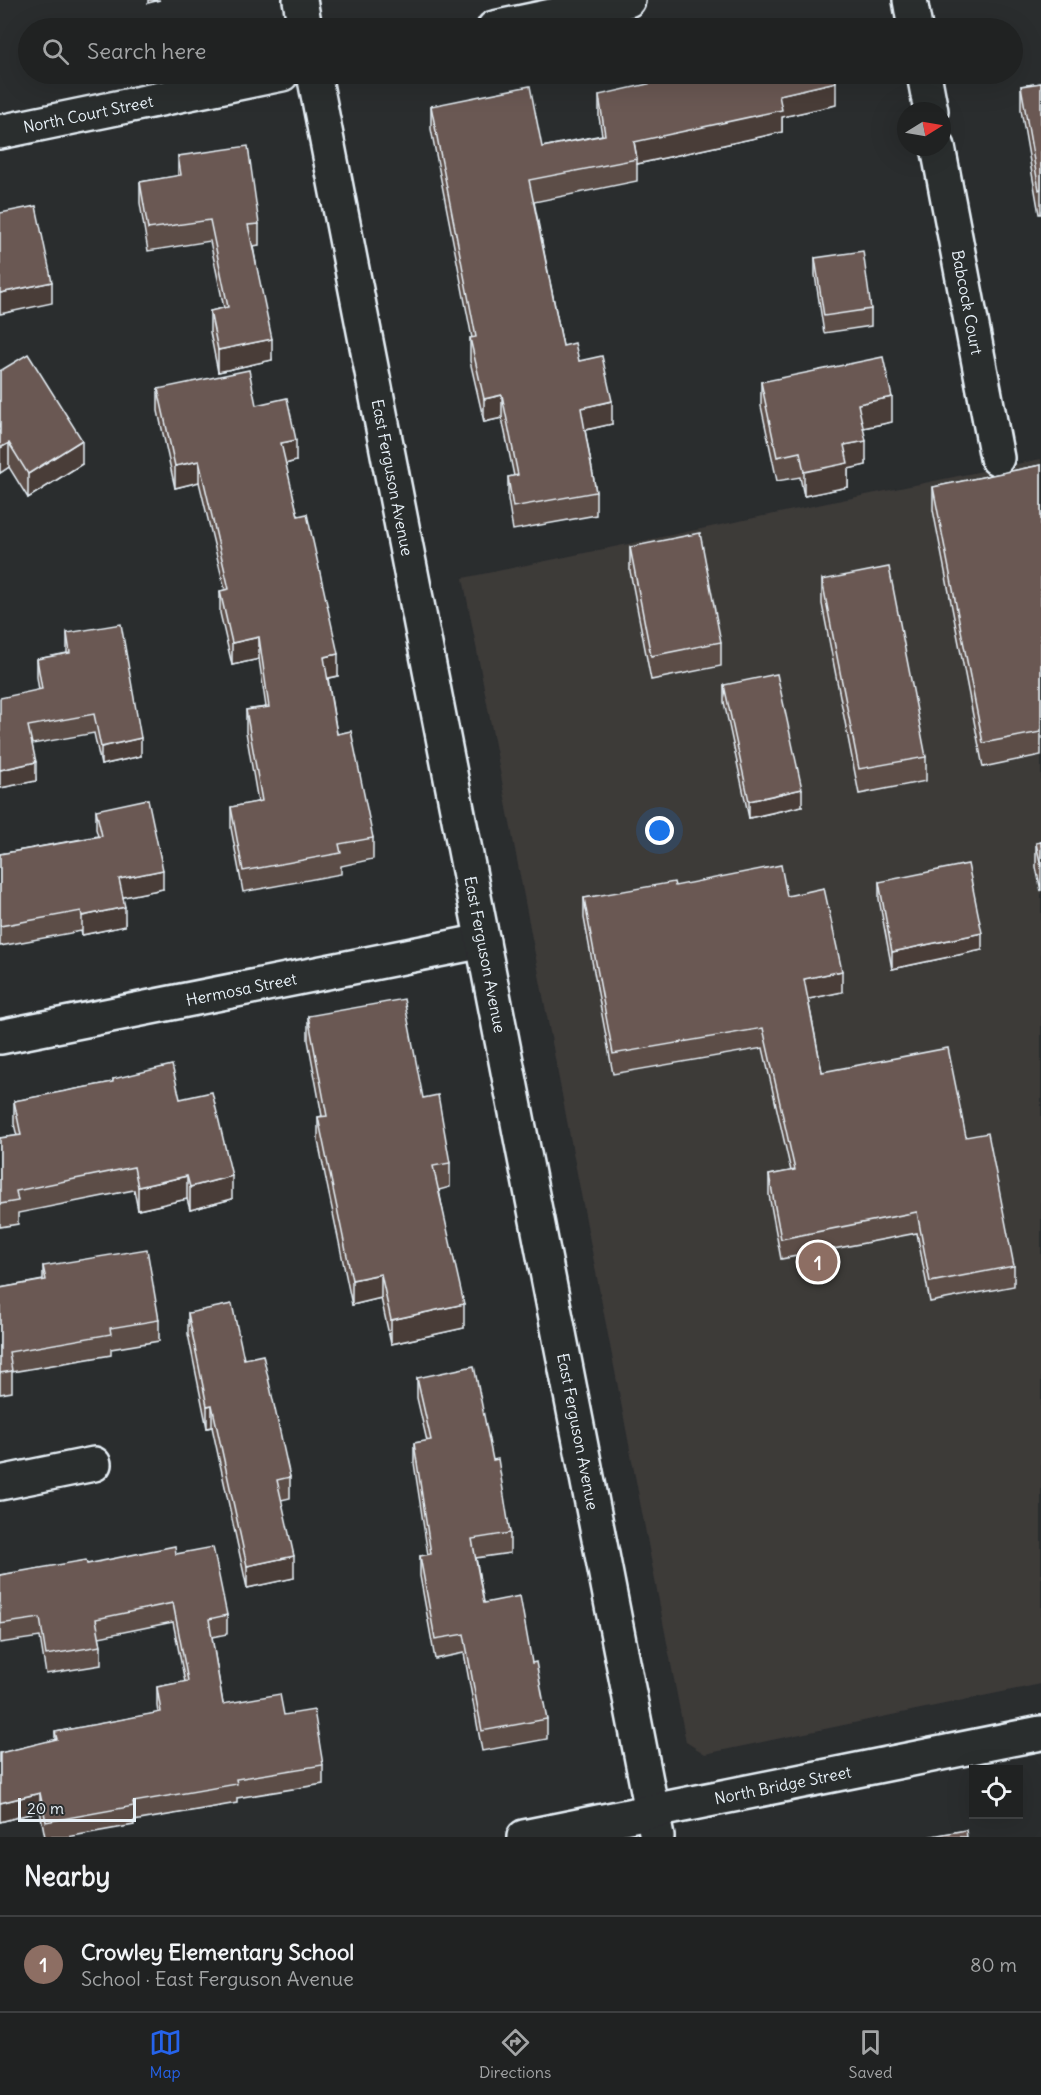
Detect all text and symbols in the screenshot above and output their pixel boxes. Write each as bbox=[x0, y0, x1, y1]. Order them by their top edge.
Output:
search box bbox=[18, 18, 1023, 84]
icon: search bbox=[39, 35, 72, 68]
text: Search here bbox=[87, 37, 206, 65]
street label: North Court Street bbox=[21, 91, 155, 137]
north arrow bbox=[897, 102, 951, 156]
street label: Babcock Court bbox=[948, 248, 987, 357]
street label: East Ferguson Avenue bbox=[367, 397, 418, 558]
your location bbox=[645, 816, 674, 845]
street label: East Ferguson Avenue bbox=[460, 874, 510, 1035]
street label: Hermosa Street bbox=[184, 968, 299, 1010]
pin: 1 bbox=[798, 1240, 838, 1284]
street label: East Ferguson Avenue bbox=[553, 1351, 603, 1512]
street label: North Bridge Street bbox=[713, 1761, 854, 1808]
map controls bbox=[969, 1765, 1023, 1819]
button: locate bbox=[969, 1765, 1023, 1819]
scale bar bbox=[18, 1795, 136, 1822]
text: 20 m bbox=[27, 1798, 64, 1818]
text: Nearby bbox=[24, 1860, 110, 1893]
text: Crowley Elementary School bbox=[81, 1938, 354, 1966]
text: 1 bbox=[40, 1952, 47, 1977]
text: 80 m bbox=[970, 1952, 1017, 1977]
text: School · East Ferguson Avenue bbox=[81, 1966, 354, 1991]
tab: Map bbox=[149, 2026, 182, 2082]
tab: Directions bbox=[479, 2026, 551, 2082]
tab: Saved bbox=[849, 2026, 892, 2082]

